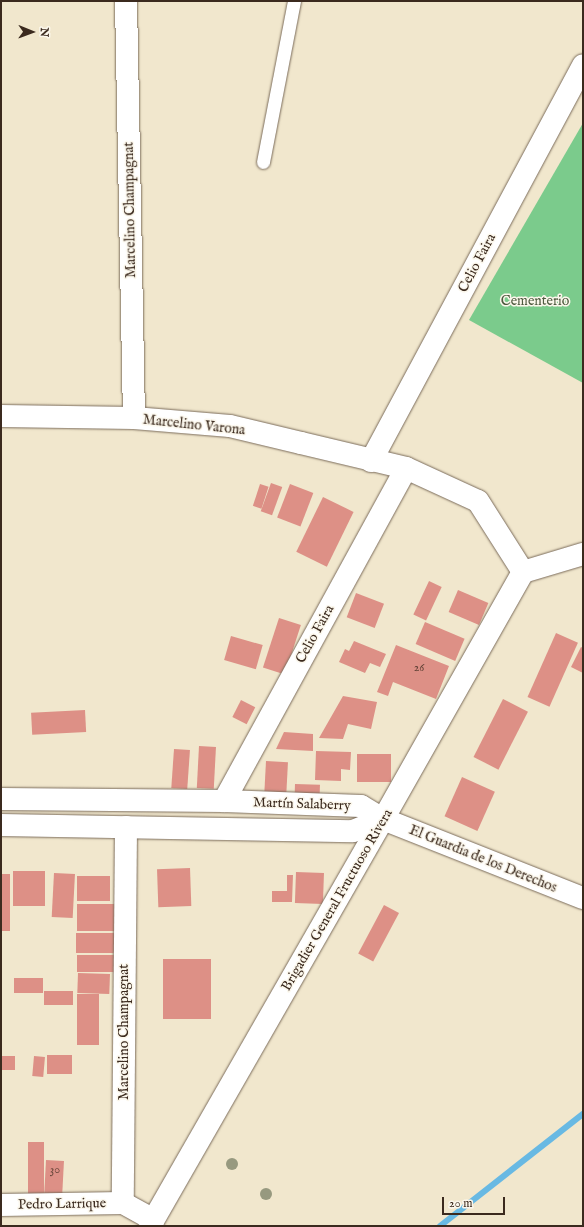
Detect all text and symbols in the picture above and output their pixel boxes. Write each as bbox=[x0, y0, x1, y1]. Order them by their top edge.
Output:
north arrow bbox=[12, 12, 52, 52]
text: N bbox=[37, 27, 51, 37]
street label: Marcelino Champagnat bbox=[120, 142, 140, 278]
street label: Celio Faira bbox=[455, 231, 499, 295]
park label: Cementerio bbox=[501, 293, 569, 309]
street label: Marcelino Varona bbox=[142, 411, 246, 439]
street label: Celio Faira bbox=[292, 602, 338, 666]
house number: 26 bbox=[414, 661, 424, 675]
street label: Martín Salaberry bbox=[253, 794, 351, 814]
street label: Brigadier General Fructuoso Rivera bbox=[278, 806, 396, 994]
street label: El Guardia de los Derechos bbox=[407, 822, 559, 896]
street label: Marcelino Champagnat bbox=[116, 964, 132, 1100]
house number: 30 bbox=[50, 1163, 60, 1177]
scale bar bbox=[444, 1189, 507, 1215]
street label: Pedro Larrique bbox=[18, 1195, 106, 1213]
text: 20 m bbox=[449, 1196, 472, 1211]

